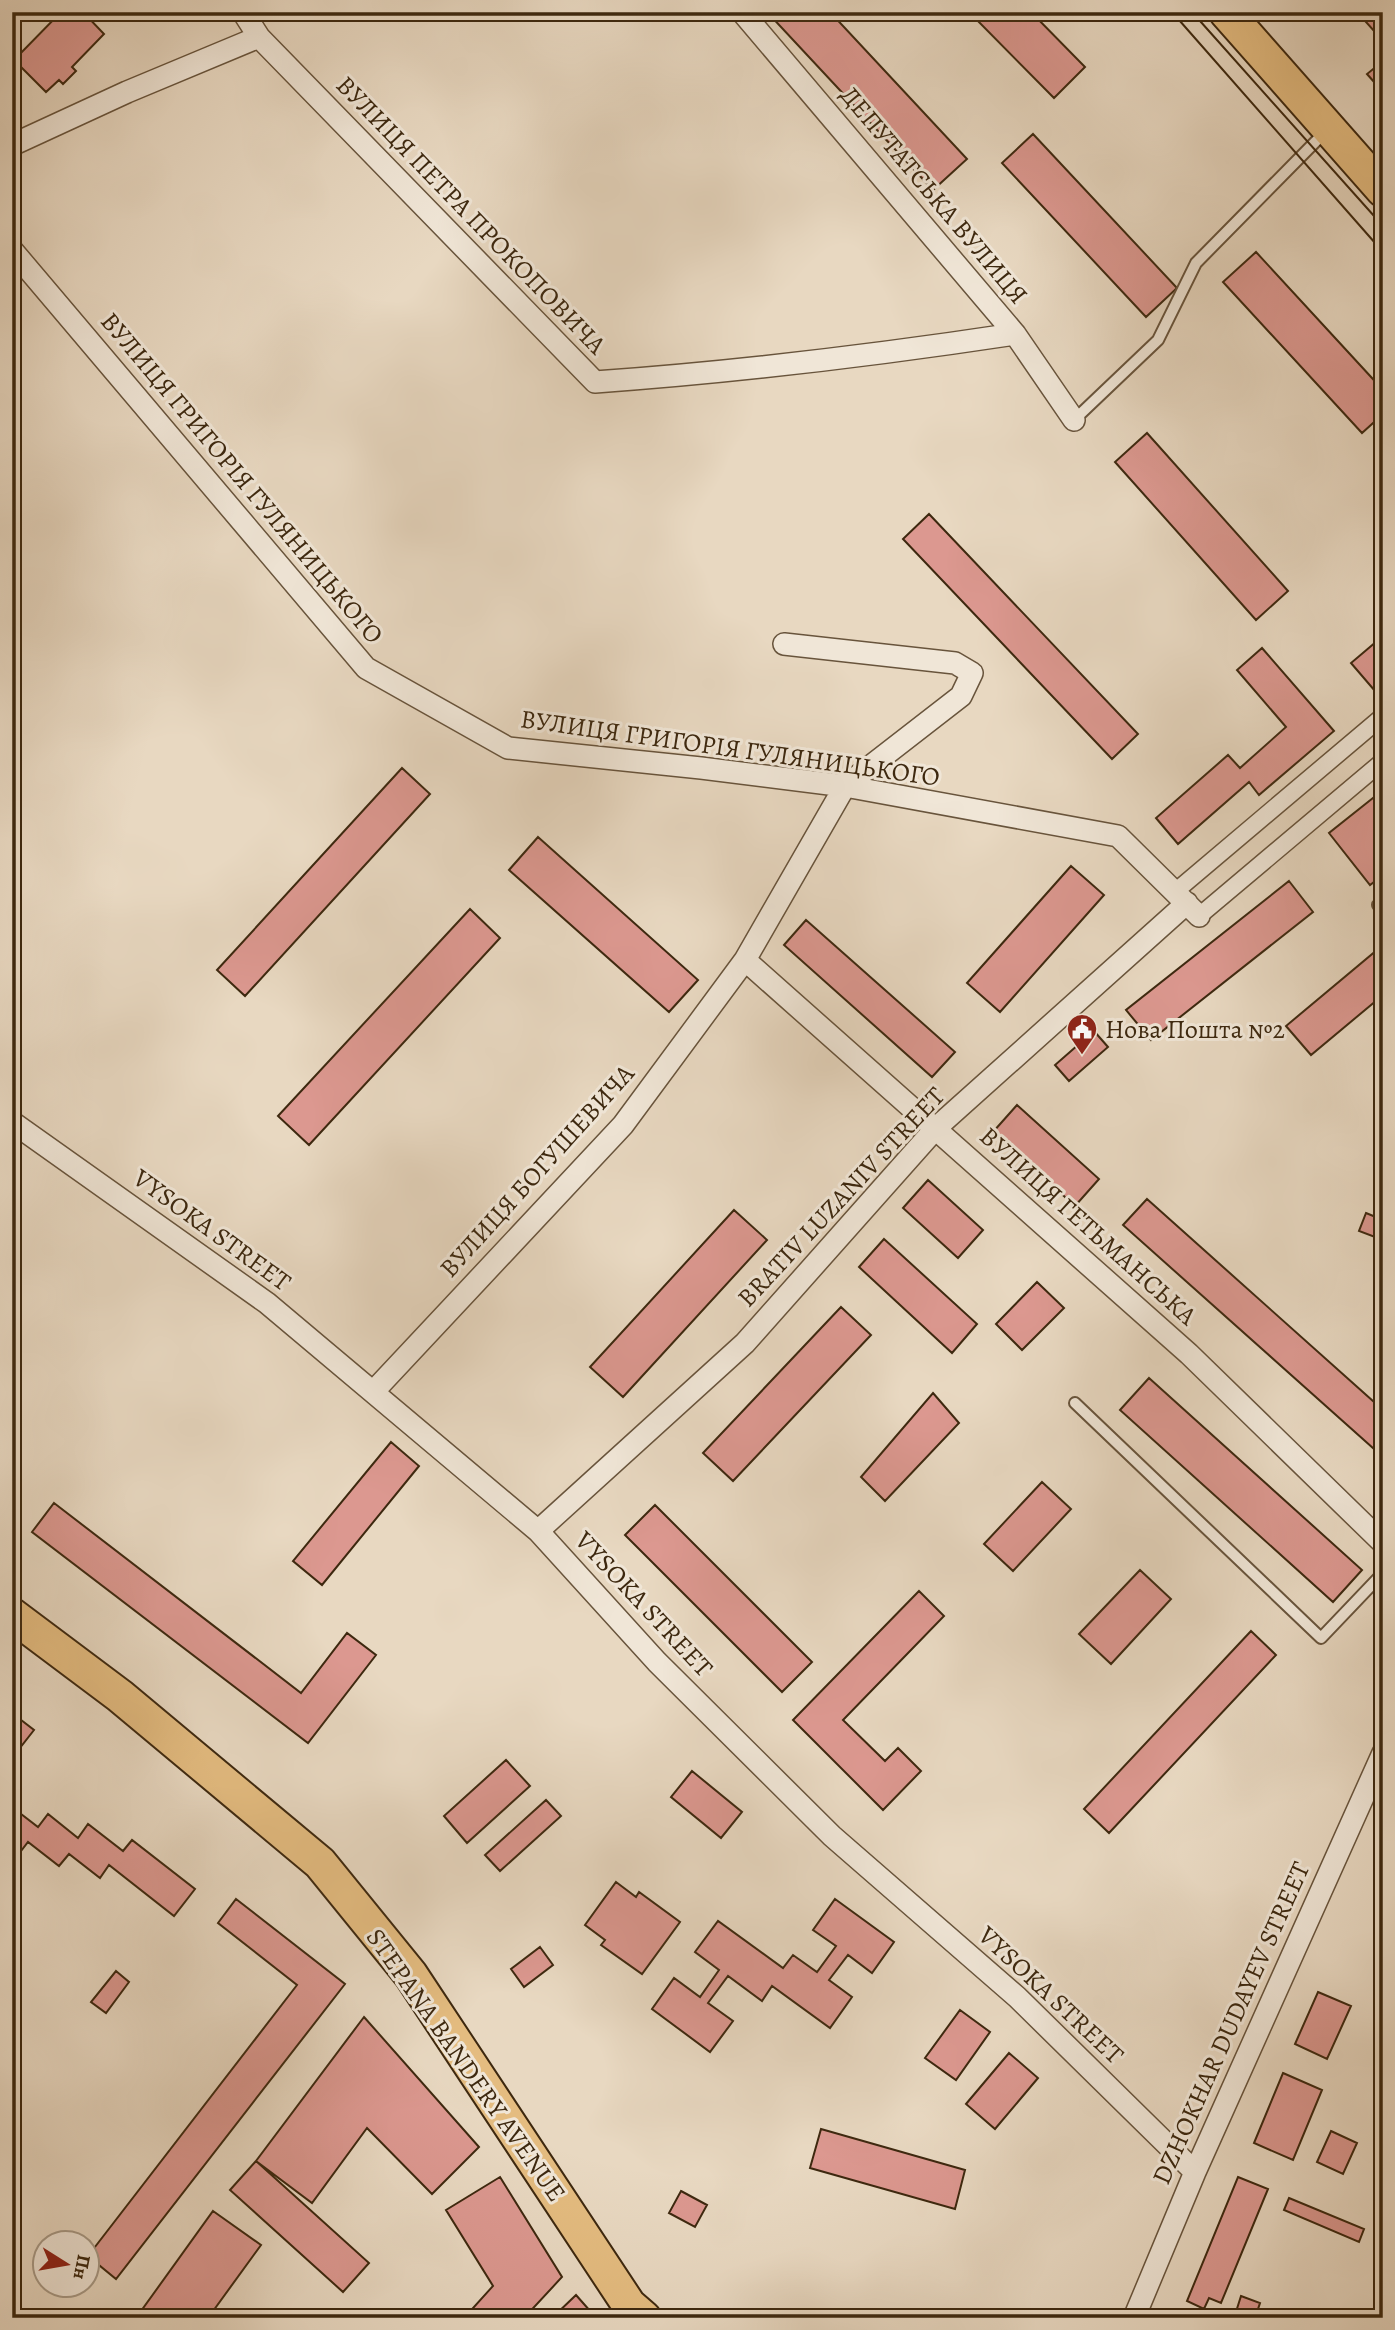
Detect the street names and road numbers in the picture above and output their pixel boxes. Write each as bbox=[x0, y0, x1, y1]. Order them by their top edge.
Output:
street label: ВУЛИЦЯ ПЕТРА ПРОКОПОВИЧА bbox=[328, 68, 614, 362]
street label: ДЕПУТАТСЬКА ВУЛИЦЯ bbox=[832, 78, 1036, 312]
street label: ВУЛИЦЯ ГРИГОРІЯ ГУЛЯНИЦЬКОГО bbox=[93, 305, 391, 651]
street label: ВУЛИЦЯ ГРИГОРІЯ ГУЛЯНИЦЬКОГО bbox=[518, 701, 942, 795]
street label: ВУЛИЦЯ БОГУШЕВИЧА bbox=[432, 1056, 643, 1285]
street label: BRATIV LUZANIV STREET bbox=[730, 1079, 952, 1315]
street label: ВУЛИЦЯ ГЕТЬМАНСЬКА bbox=[972, 1119, 1205, 1334]
street label: VYSOKA STREET bbox=[125, 1160, 298, 1299]
street label: VYSOKA STREET bbox=[567, 1523, 721, 1684]
street label: DZHOKHAR DUDAYEV STREET bbox=[1144, 1856, 1318, 2190]
street label: VYSOKA STREET bbox=[970, 1918, 1131, 2072]
street label: STEPANA BANDERY AVENUE bbox=[358, 1921, 574, 2209]

